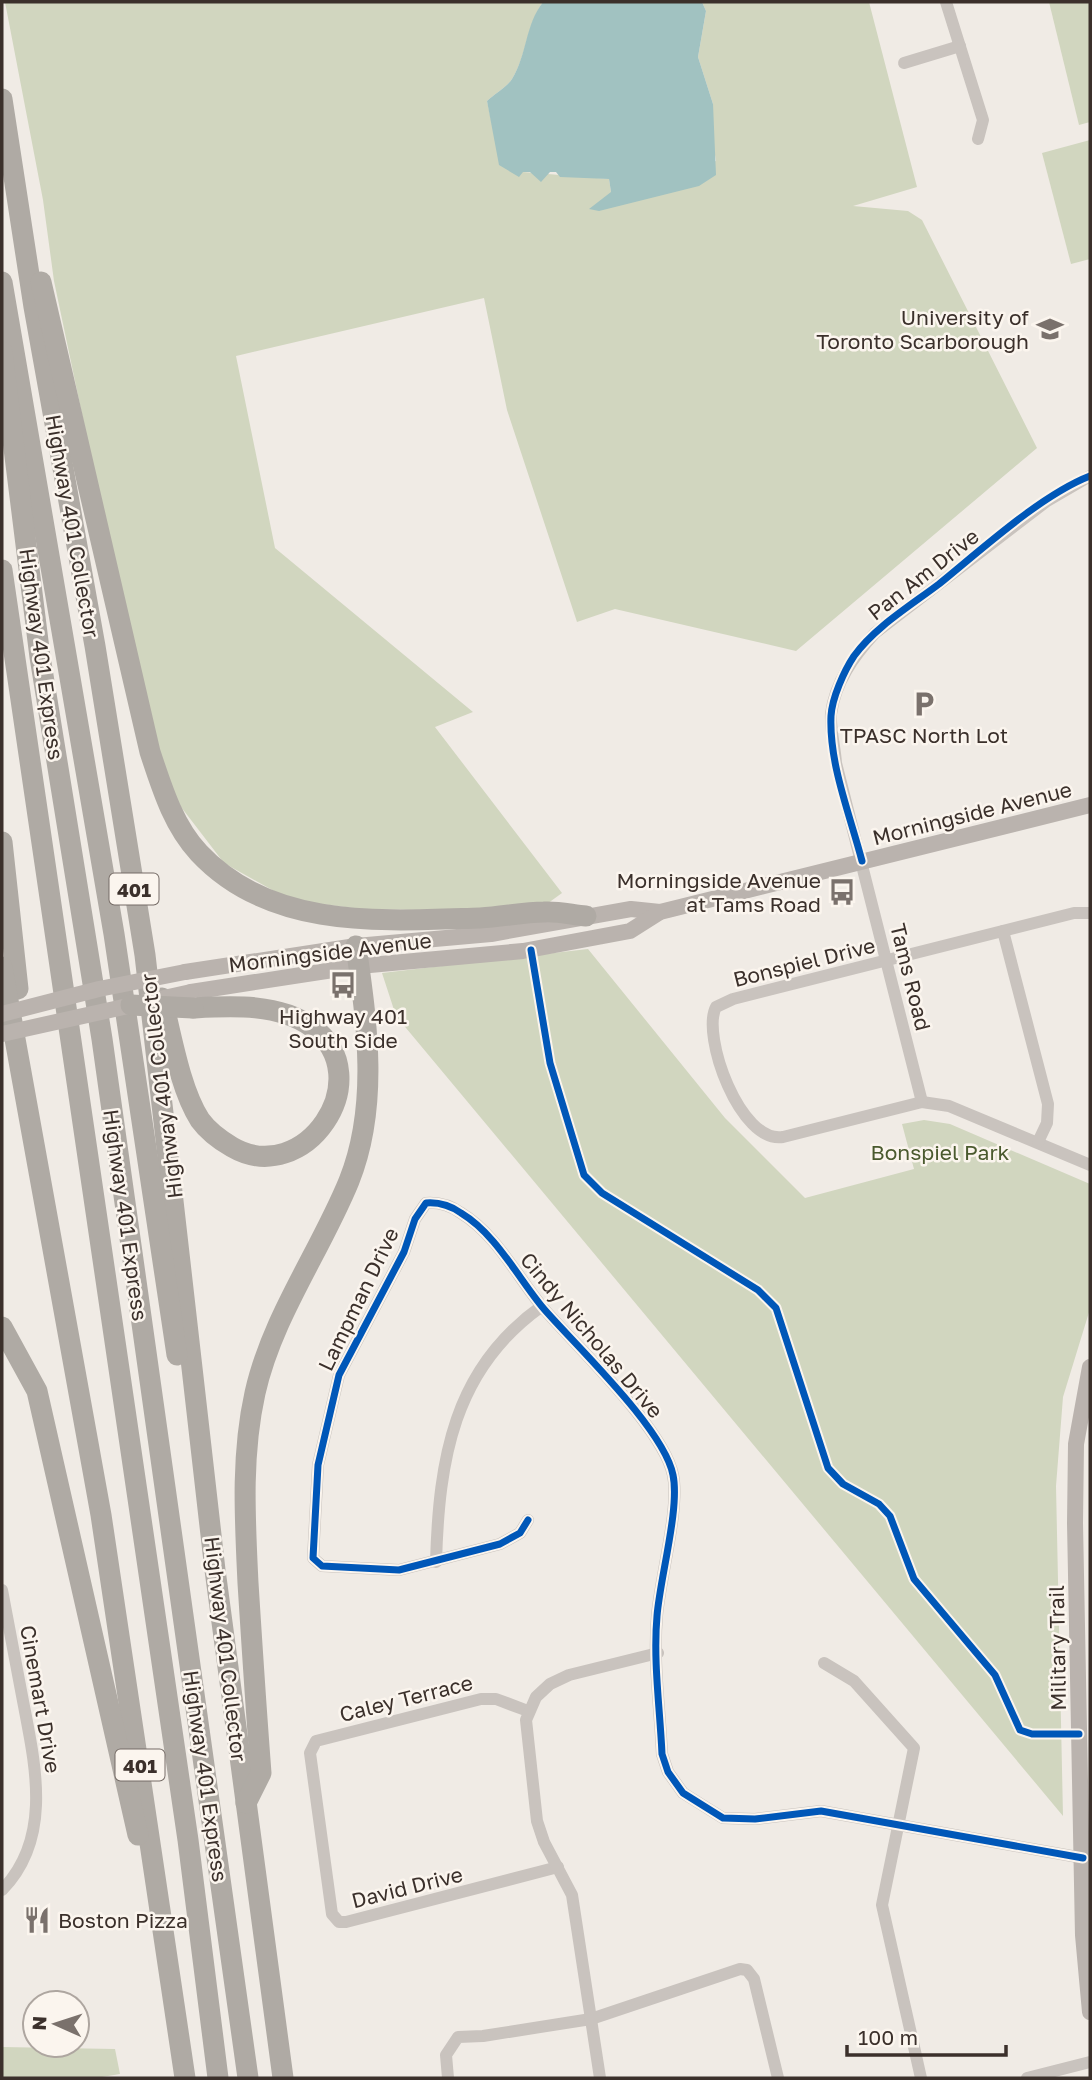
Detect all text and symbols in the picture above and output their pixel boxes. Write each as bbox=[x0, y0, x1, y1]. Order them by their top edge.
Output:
place label: University of Toronto Scarborough bbox=[816, 304, 1029, 354]
school or university icon: University of Toronto Scarborough bbox=[1035, 314, 1065, 344]
street label: Highway 401 Collector bbox=[41, 412, 105, 640]
street label: Pan Am Drive bbox=[862, 523, 984, 625]
street label: Highway 401 Express bbox=[14, 547, 70, 761]
parking icon: TPASC North Lot bbox=[909, 689, 939, 719]
place label: TPASC North Lot bbox=[840, 722, 1008, 748]
street label: Morningside Avenue bbox=[870, 776, 1074, 850]
place label: Morningside Avenue at Tams Road bbox=[617, 867, 821, 917]
road number: 401 bbox=[110, 874, 158, 904]
bus stop icon: Morningside Avenue at Tams Road bbox=[827, 877, 857, 907]
street label: Tams Road bbox=[885, 921, 937, 1033]
street label: Morningside Avenue bbox=[227, 927, 433, 977]
street label: Bonspiel Drive bbox=[730, 932, 878, 992]
bus stop icon: Highway 401 South Side bbox=[328, 970, 358, 1000]
street label: Highway 401 Collector bbox=[134, 972, 188, 1200]
place label: Highway 401 South Side bbox=[279, 1003, 407, 1053]
street label: Highway 401 Express bbox=[98, 1108, 154, 1322]
park label: Bonspiel Park bbox=[871, 1139, 1010, 1165]
street label: Lampman Drive bbox=[312, 1223, 404, 1375]
street label: Cindy Nicholas Drive bbox=[515, 1247, 669, 1423]
street label: Highway 401 Collector bbox=[199, 1535, 253, 1763]
street label: Military Trail bbox=[1043, 1585, 1071, 1711]
street label: Cinemart Drive bbox=[15, 1623, 67, 1775]
street label: Highway 401 Express bbox=[178, 1669, 234, 1883]
street label: Caley Terrace bbox=[337, 1669, 475, 1727]
road number: 401 bbox=[116, 1750, 164, 1780]
street label: David Drive bbox=[349, 1861, 465, 1913]
restaurant icon: Boston Pizza bbox=[22, 1905, 52, 1935]
place label: Boston Pizza bbox=[58, 1907, 188, 1933]
north arrow bbox=[21, 1989, 91, 2059]
scale bar bbox=[847, 2014, 1006, 2058]
text: N bbox=[27, 2015, 50, 2031]
text: 100 m bbox=[858, 2024, 918, 2050]

